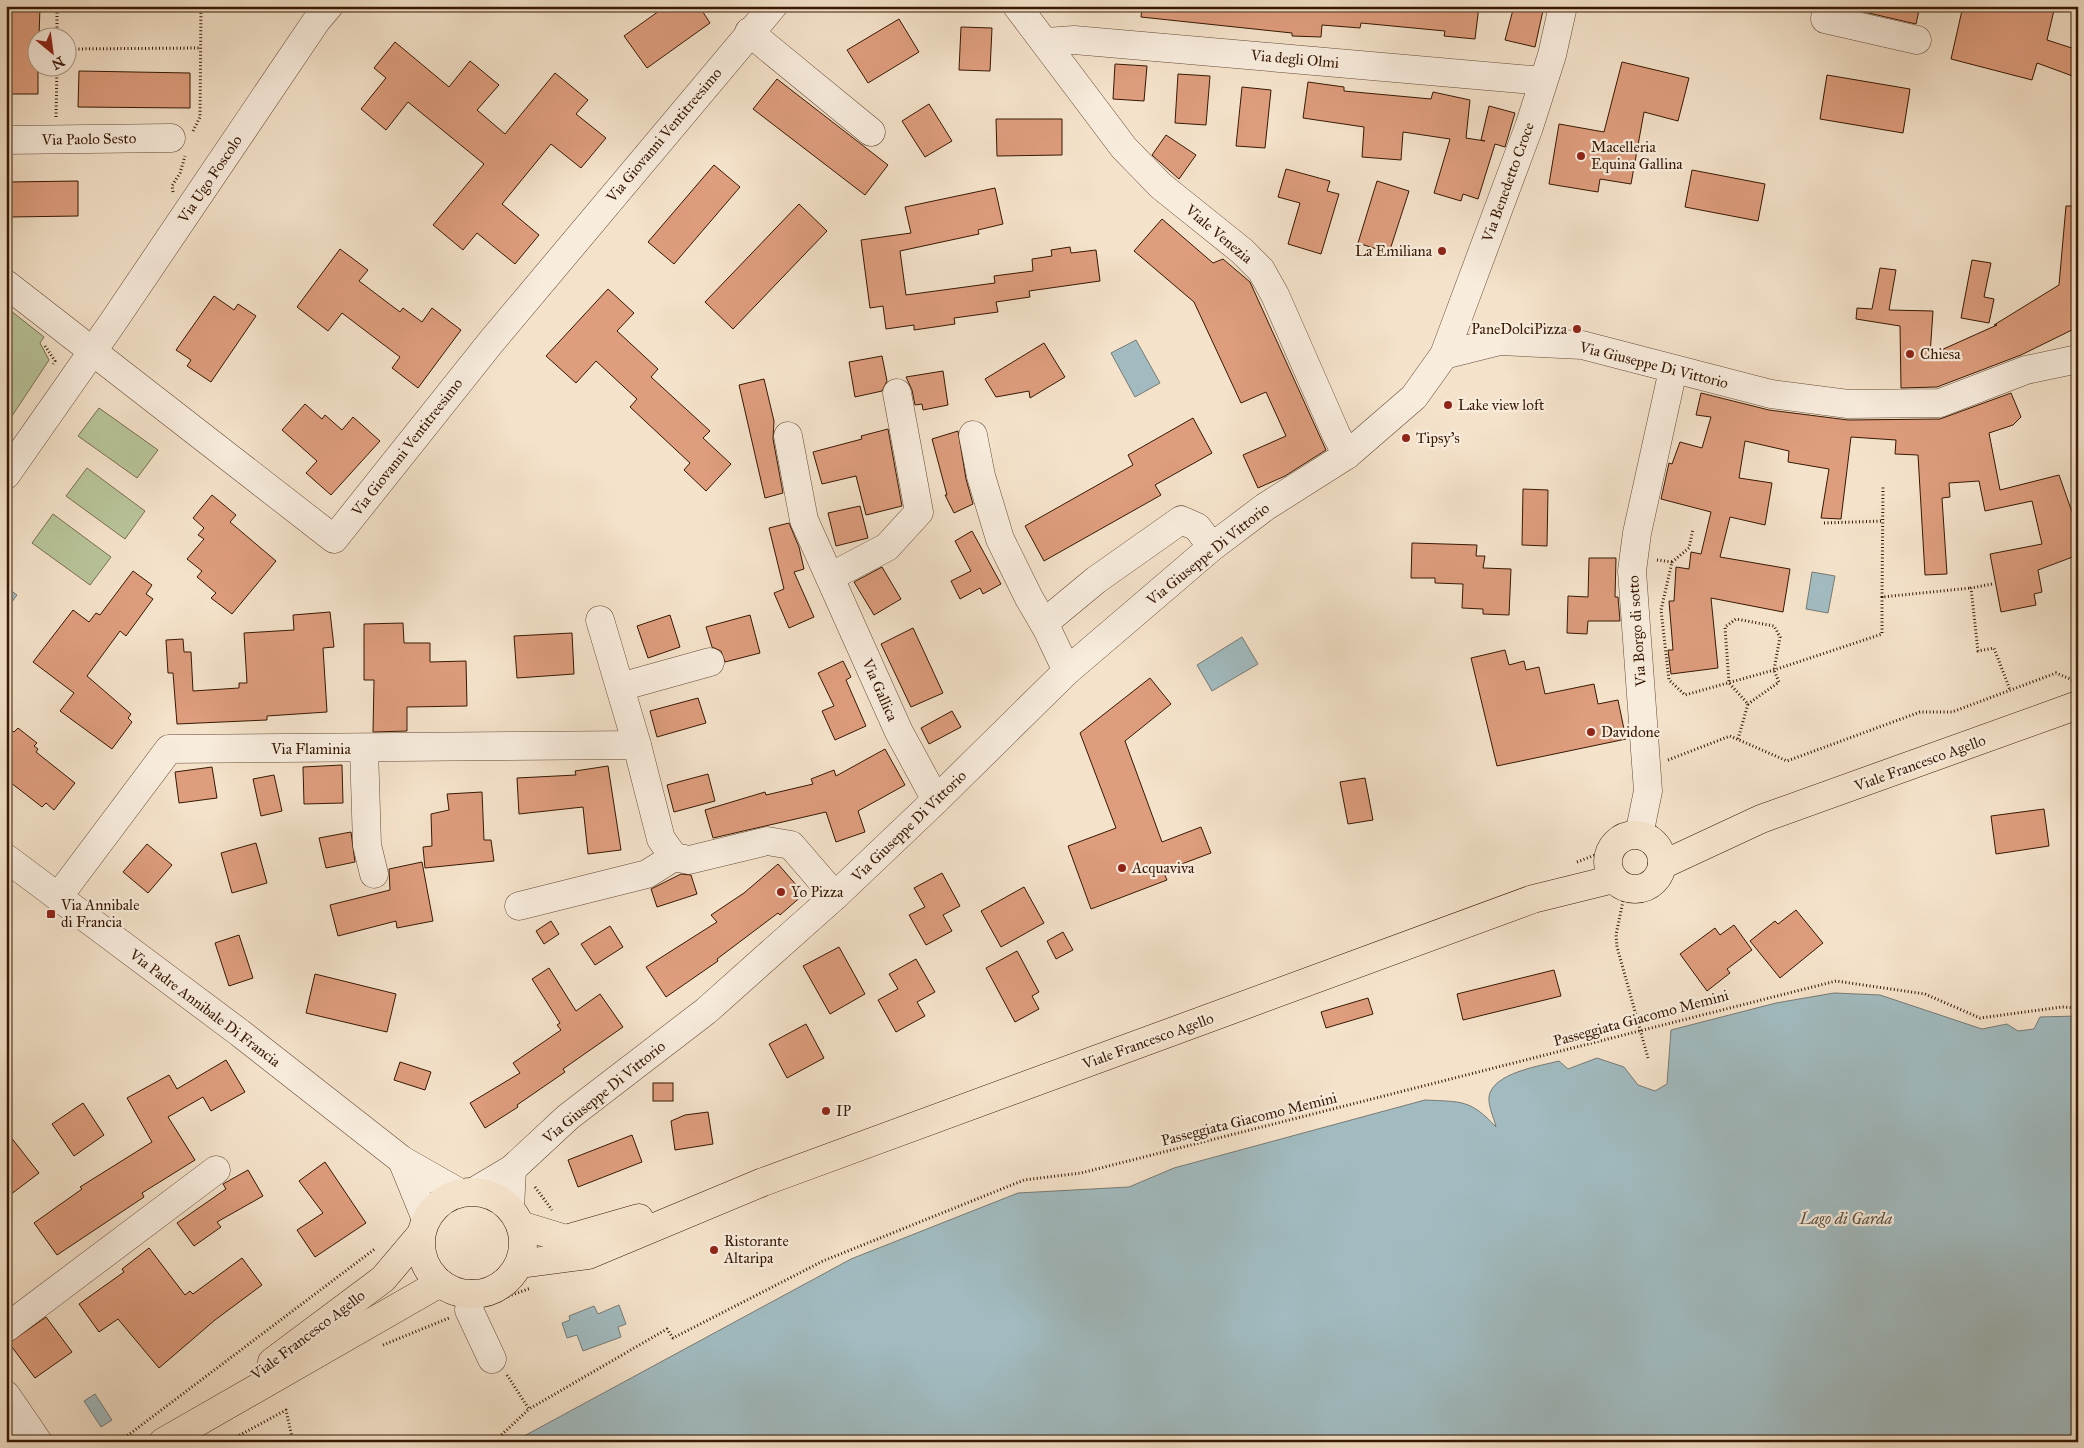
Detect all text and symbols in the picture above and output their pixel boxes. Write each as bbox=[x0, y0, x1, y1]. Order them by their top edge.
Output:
north arrow bbox=[28, 28, 78, 78]
street label: Via degli Olmi bbox=[1249, 46, 1340, 72]
text: N bbox=[49, 53, 67, 73]
street label: Via Giovanni Ventitreesimo bbox=[602, 64, 726, 207]
street label: Via Benedetto Croce bbox=[1478, 120, 1538, 245]
street label: Via Paolo Sesto bbox=[41, 129, 137, 149]
street label: Via Ugo Foscolo bbox=[174, 132, 246, 227]
place label: Macelleria Equina Gallina bbox=[1591, 138, 1683, 174]
marker: Macelleria Equina Gallina bbox=[1575, 150, 1587, 162]
street label: Viale Venezia bbox=[1181, 200, 1257, 268]
place label: La Emiliana bbox=[1355, 242, 1433, 260]
marker: La Emiliana bbox=[1436, 245, 1448, 257]
place label: PaneDolciPizza bbox=[1471, 320, 1568, 338]
marker: PaneDolciPizza bbox=[1571, 323, 1583, 335]
street label: Via Giuseppe Di Vittorio bbox=[1577, 338, 1731, 392]
place label: Chiesa bbox=[1920, 345, 1961, 363]
marker: Chiesa bbox=[1904, 348, 1916, 360]
street label: Via Giovanni Ventitreesimo bbox=[347, 374, 467, 520]
place label: Lake view loft bbox=[1458, 396, 1545, 414]
marker: Lake view loft bbox=[1442, 399, 1454, 411]
place label: Tipsy's bbox=[1416, 429, 1460, 447]
marker: Tipsy's bbox=[1400, 432, 1412, 444]
street label: Via Giuseppe Di Vittorio bbox=[1142, 499, 1273, 610]
street label: Via Borgo di sotto bbox=[1624, 574, 1650, 688]
street label: Via Gallica bbox=[858, 655, 902, 725]
place label: Davidone bbox=[1601, 723, 1660, 741]
marker: Davidone bbox=[1585, 726, 1597, 738]
street label: Viale Francesco Agello bbox=[1851, 731, 1988, 795]
street label: Via Flaminia bbox=[270, 740, 351, 758]
street label: Via Giuseppe Di Vittorio bbox=[847, 766, 970, 886]
place label: Acquaviva bbox=[1131, 859, 1195, 878]
marker: Acquaviva bbox=[1116, 862, 1128, 874]
place label: Yo Pizza bbox=[791, 883, 844, 901]
marker: Yo Pizza bbox=[775, 886, 787, 898]
place label: Via Annibale di Francia bbox=[60, 896, 139, 931]
marker: Via Annibale di Francia bbox=[45, 908, 57, 920]
street label: Via Padre Annibale Di Francia bbox=[125, 945, 285, 1071]
street label: Passeggiata Giacomo Memini bbox=[1551, 986, 1731, 1050]
street label: Viale Francesco Agello bbox=[1079, 1009, 1216, 1073]
street label: Via Giuseppe Di Vittorio bbox=[538, 1037, 669, 1148]
street label: Passeggiata Giacomo Memini bbox=[1159, 1088, 1339, 1150]
place label: IP bbox=[836, 1102, 851, 1120]
marker: IP bbox=[820, 1105, 832, 1117]
water label: Lago di Garda bbox=[1799, 1209, 1893, 1228]
place label: Ristorante Altaripa bbox=[723, 1232, 789, 1267]
marker: Ristorante Altaripa bbox=[708, 1244, 720, 1256]
street label: Viale Francesco Agello bbox=[247, 1286, 369, 1384]

